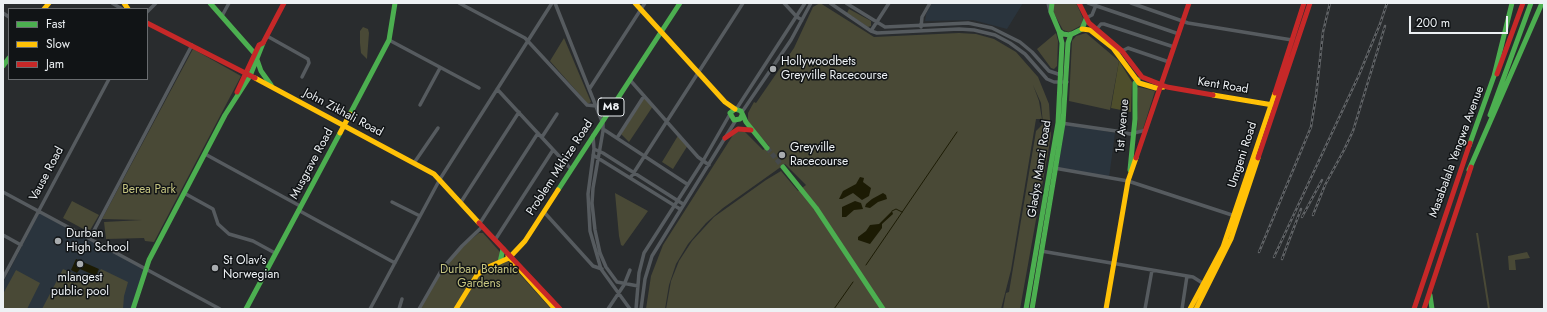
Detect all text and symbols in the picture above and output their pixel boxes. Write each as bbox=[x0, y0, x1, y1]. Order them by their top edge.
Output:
legend bbox=[8, 8, 148, 80]
scale bar bbox=[1411, 8, 1510, 34]
text: 200 m bbox=[1416, 14, 1450, 32]
text: Fast bbox=[46, 15, 65, 33]
text: Slow bbox=[46, 35, 70, 53]
text: Jam bbox=[46, 55, 64, 73]
place label: Hollywoodbets Greyville Racecourse bbox=[781, 55, 888, 83]
marker: Hollywoodbets Greyville Racecourse bbox=[768, 64, 778, 74]
street label: Kent Road bbox=[1197, 75, 1249, 97]
street label: Masabalala Yengwa Avenue bbox=[1426, 84, 1488, 220]
street label: John Zikhali Road bbox=[301, 86, 385, 140]
road number: M8 bbox=[598, 98, 624, 116]
street label: 1st Avenue bbox=[1113, 98, 1133, 154]
street label: Problem Mkhize Road bbox=[524, 118, 596, 218]
street label: Gladys Manzi Road bbox=[1025, 119, 1055, 219]
street label: Umgeni Road bbox=[1226, 120, 1260, 190]
street label: Musgrave Road bbox=[287, 126, 337, 202]
place label: Greyville Racecourse bbox=[790, 141, 848, 169]
street label: Vause Road bbox=[27, 144, 67, 204]
marker: Greyville Racecourse bbox=[777, 150, 787, 160]
park label: Berea Park bbox=[122, 183, 176, 197]
place label: Durban High School bbox=[66, 227, 129, 255]
marker: Durban High School bbox=[53, 236, 63, 246]
place label: St Olav's Norwegian bbox=[223, 254, 280, 282]
marker: mlangest public pool bbox=[75, 259, 85, 269]
marker: St Olav's Norwegian bbox=[210, 263, 220, 273]
park label: Durban Botanic Gardens bbox=[440, 263, 518, 291]
place label: mlangest public pool bbox=[51, 271, 109, 299]

